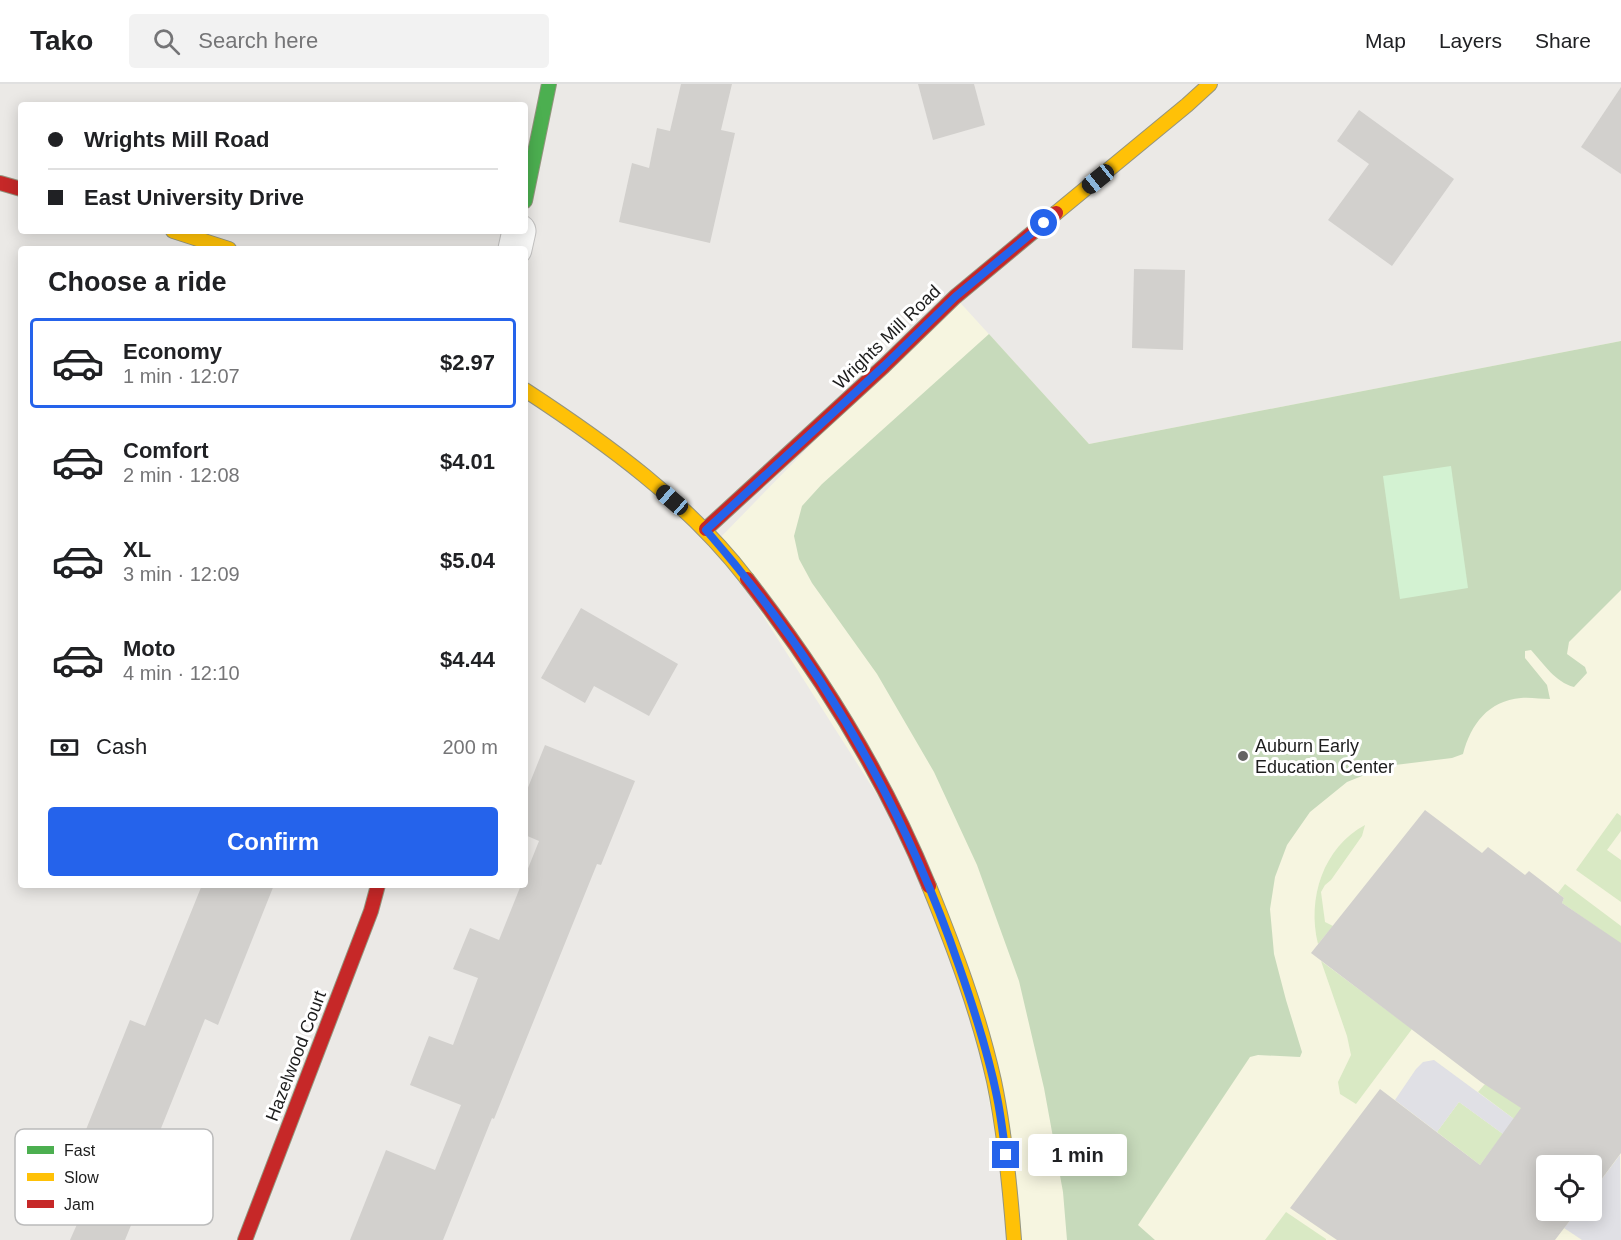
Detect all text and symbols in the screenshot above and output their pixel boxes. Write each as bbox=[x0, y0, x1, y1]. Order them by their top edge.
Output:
search box bbox=[129, 14, 549, 68]
text: Tako bbox=[30, 25, 93, 56]
icon: search bbox=[150, 25, 183, 58]
text: Search here bbox=[198, 28, 318, 53]
text: Map bbox=[1365, 29, 1406, 52]
text: Layers bbox=[1439, 29, 1502, 52]
text: Share bbox=[1535, 29, 1591, 52]
text: Wrights Mill Road bbox=[84, 127, 269, 152]
car bbox=[1078, 161, 1118, 197]
text: East University Drive bbox=[84, 185, 304, 210]
route start bbox=[1030, 209, 1057, 236]
text: Choose a ride bbox=[48, 267, 227, 297]
street label: Wrights Mill Road bbox=[829, 281, 945, 393]
icon: car bbox=[51, 336, 105, 390]
text: Economy bbox=[123, 339, 222, 364]
text: $2.97 bbox=[440, 350, 495, 375]
text: 1 min · 12:07 bbox=[123, 365, 240, 387]
icon: car bbox=[51, 435, 105, 489]
text: Comfort bbox=[123, 438, 209, 463]
text: $4.01 bbox=[440, 449, 495, 474]
text: 2 min · 12:08 bbox=[123, 464, 240, 486]
car bbox=[653, 481, 691, 519]
icon: car bbox=[51, 534, 105, 588]
text: XL bbox=[123, 537, 151, 562]
text: $5.04 bbox=[440, 548, 495, 573]
text: 3 min · 12:09 bbox=[123, 563, 240, 585]
icon: car bbox=[51, 633, 105, 687]
text: Moto bbox=[123, 636, 176, 661]
text: $4.44 bbox=[440, 647, 495, 672]
text: 4 min · 12:10 bbox=[123, 662, 240, 684]
icon: cash bbox=[48, 731, 81, 764]
text: Cash bbox=[96, 734, 147, 759]
text: 200 m bbox=[442, 736, 498, 758]
place label: Auburn Early Education Center bbox=[1255, 736, 1394, 777]
marker: Auburn Early Education Center bbox=[1236, 749, 1250, 763]
button: Confirm bbox=[48, 807, 498, 876]
street label: Hazelwood Court bbox=[262, 988, 330, 1124]
legend bbox=[15, 1129, 213, 1225]
callout: 1 min bbox=[1027, 1134, 1126, 1176]
route end bbox=[992, 1141, 1019, 1168]
text: Fast bbox=[64, 1142, 96, 1159]
text: 1 min bbox=[1051, 1144, 1104, 1166]
map controls bbox=[1536, 1155, 1602, 1221]
button: locate bbox=[1536, 1155, 1602, 1221]
text: Slow bbox=[64, 1169, 99, 1186]
text: Jam bbox=[64, 1196, 94, 1213]

